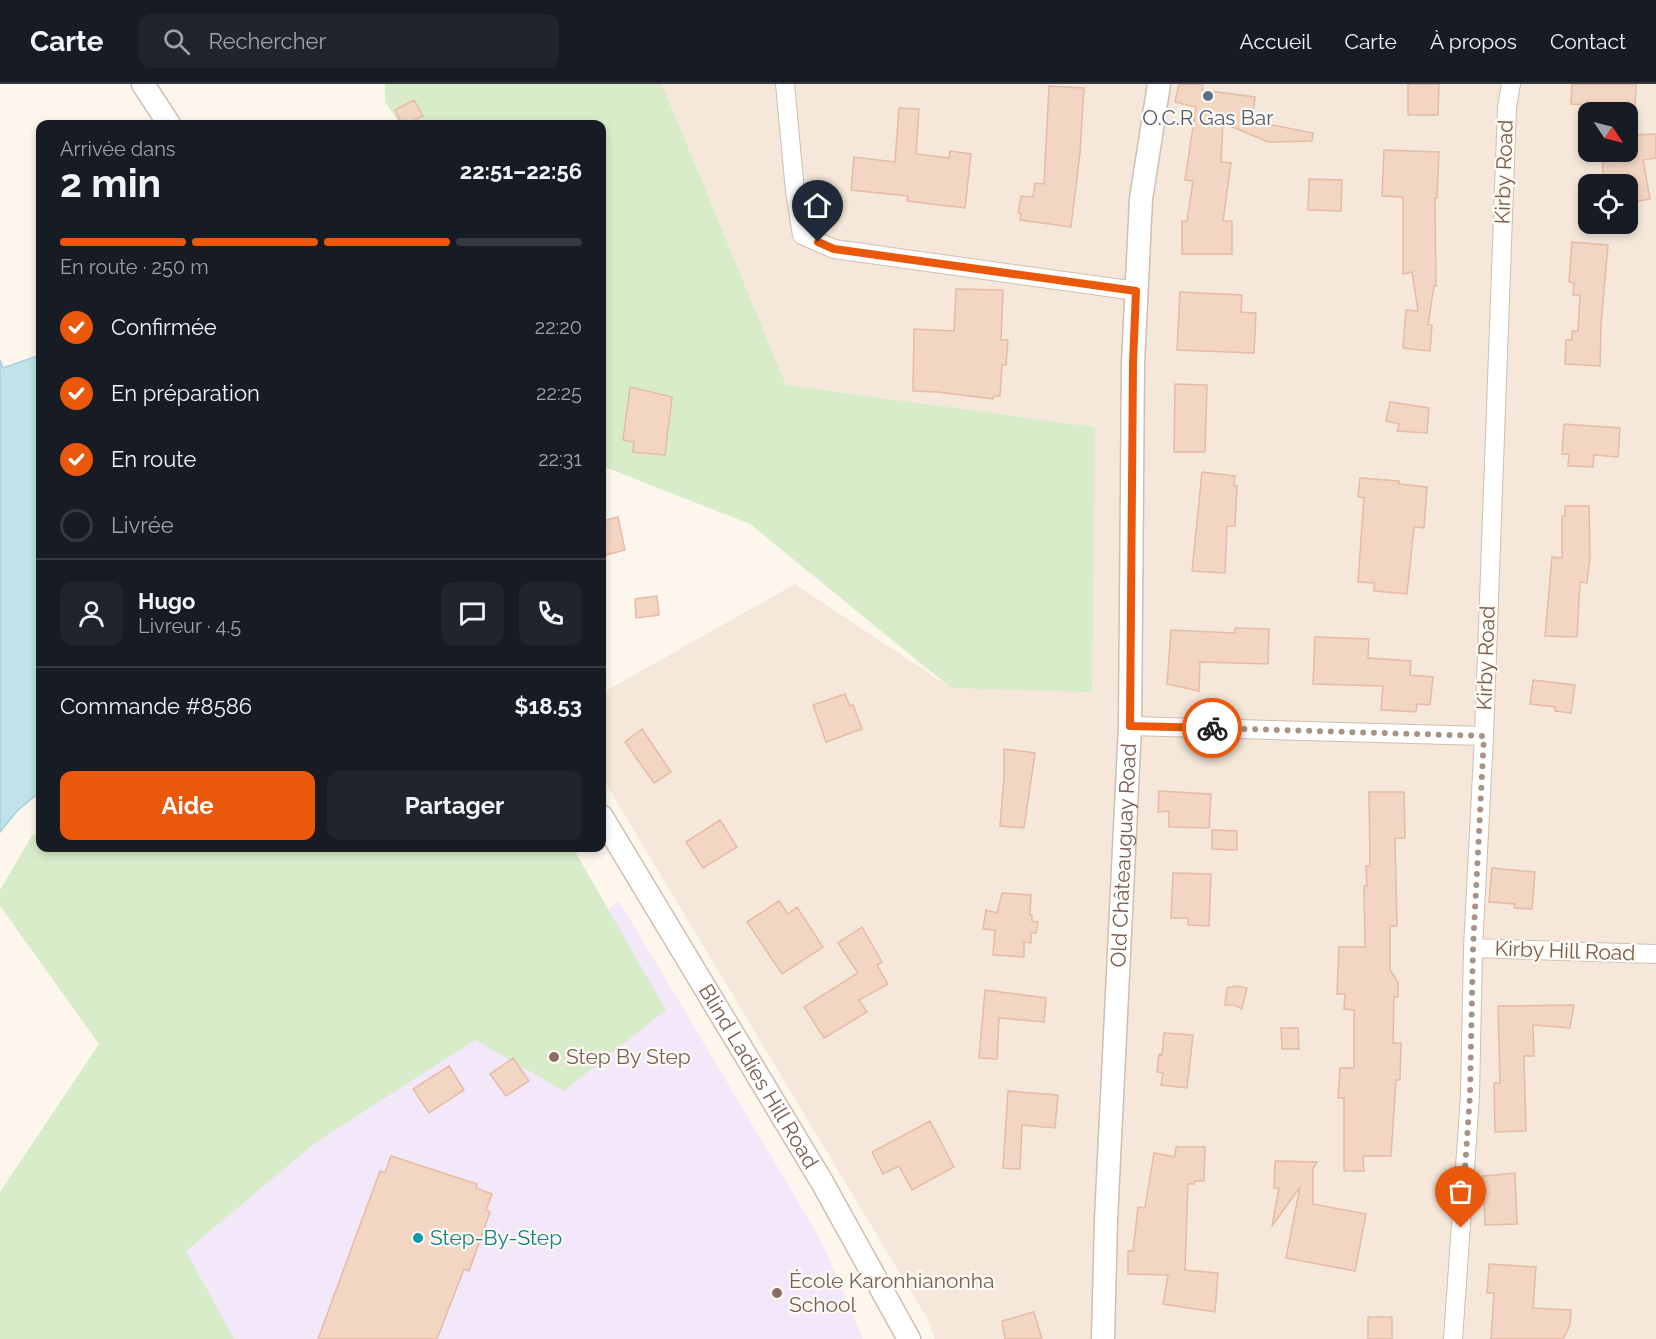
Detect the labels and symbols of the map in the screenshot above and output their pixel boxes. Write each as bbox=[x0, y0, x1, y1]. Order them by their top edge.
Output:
marker: O.C.R Gas Bar bbox=[1201, 89, 1215, 103]
north arrow bbox=[1578, 102, 1638, 162]
place label: O.C.R Gas Bar bbox=[1142, 105, 1274, 130]
street label: Kirby Road bbox=[1489, 119, 1518, 225]
pin bbox=[792, 180, 843, 242]
street label: Kirby Road bbox=[1471, 605, 1500, 711]
courier bbox=[1182, 698, 1242, 758]
street label: Old Châteauguay Road bbox=[1105, 743, 1141, 968]
street label: Kirby Hill Road bbox=[1494, 936, 1636, 965]
street label: Blind Ladies Hill Road bbox=[694, 980, 824, 1173]
place label: Step By Step bbox=[566, 1044, 691, 1069]
marker: Step By Step bbox=[547, 1050, 561, 1064]
pin bbox=[1435, 1166, 1486, 1228]
place label: Step-By-Step bbox=[430, 1225, 562, 1250]
marker: Step-By-Step bbox=[411, 1231, 425, 1245]
place label: École Karonhianonha School bbox=[789, 1268, 994, 1317]
marker: École Karonhianonha School bbox=[770, 1286, 784, 1300]

